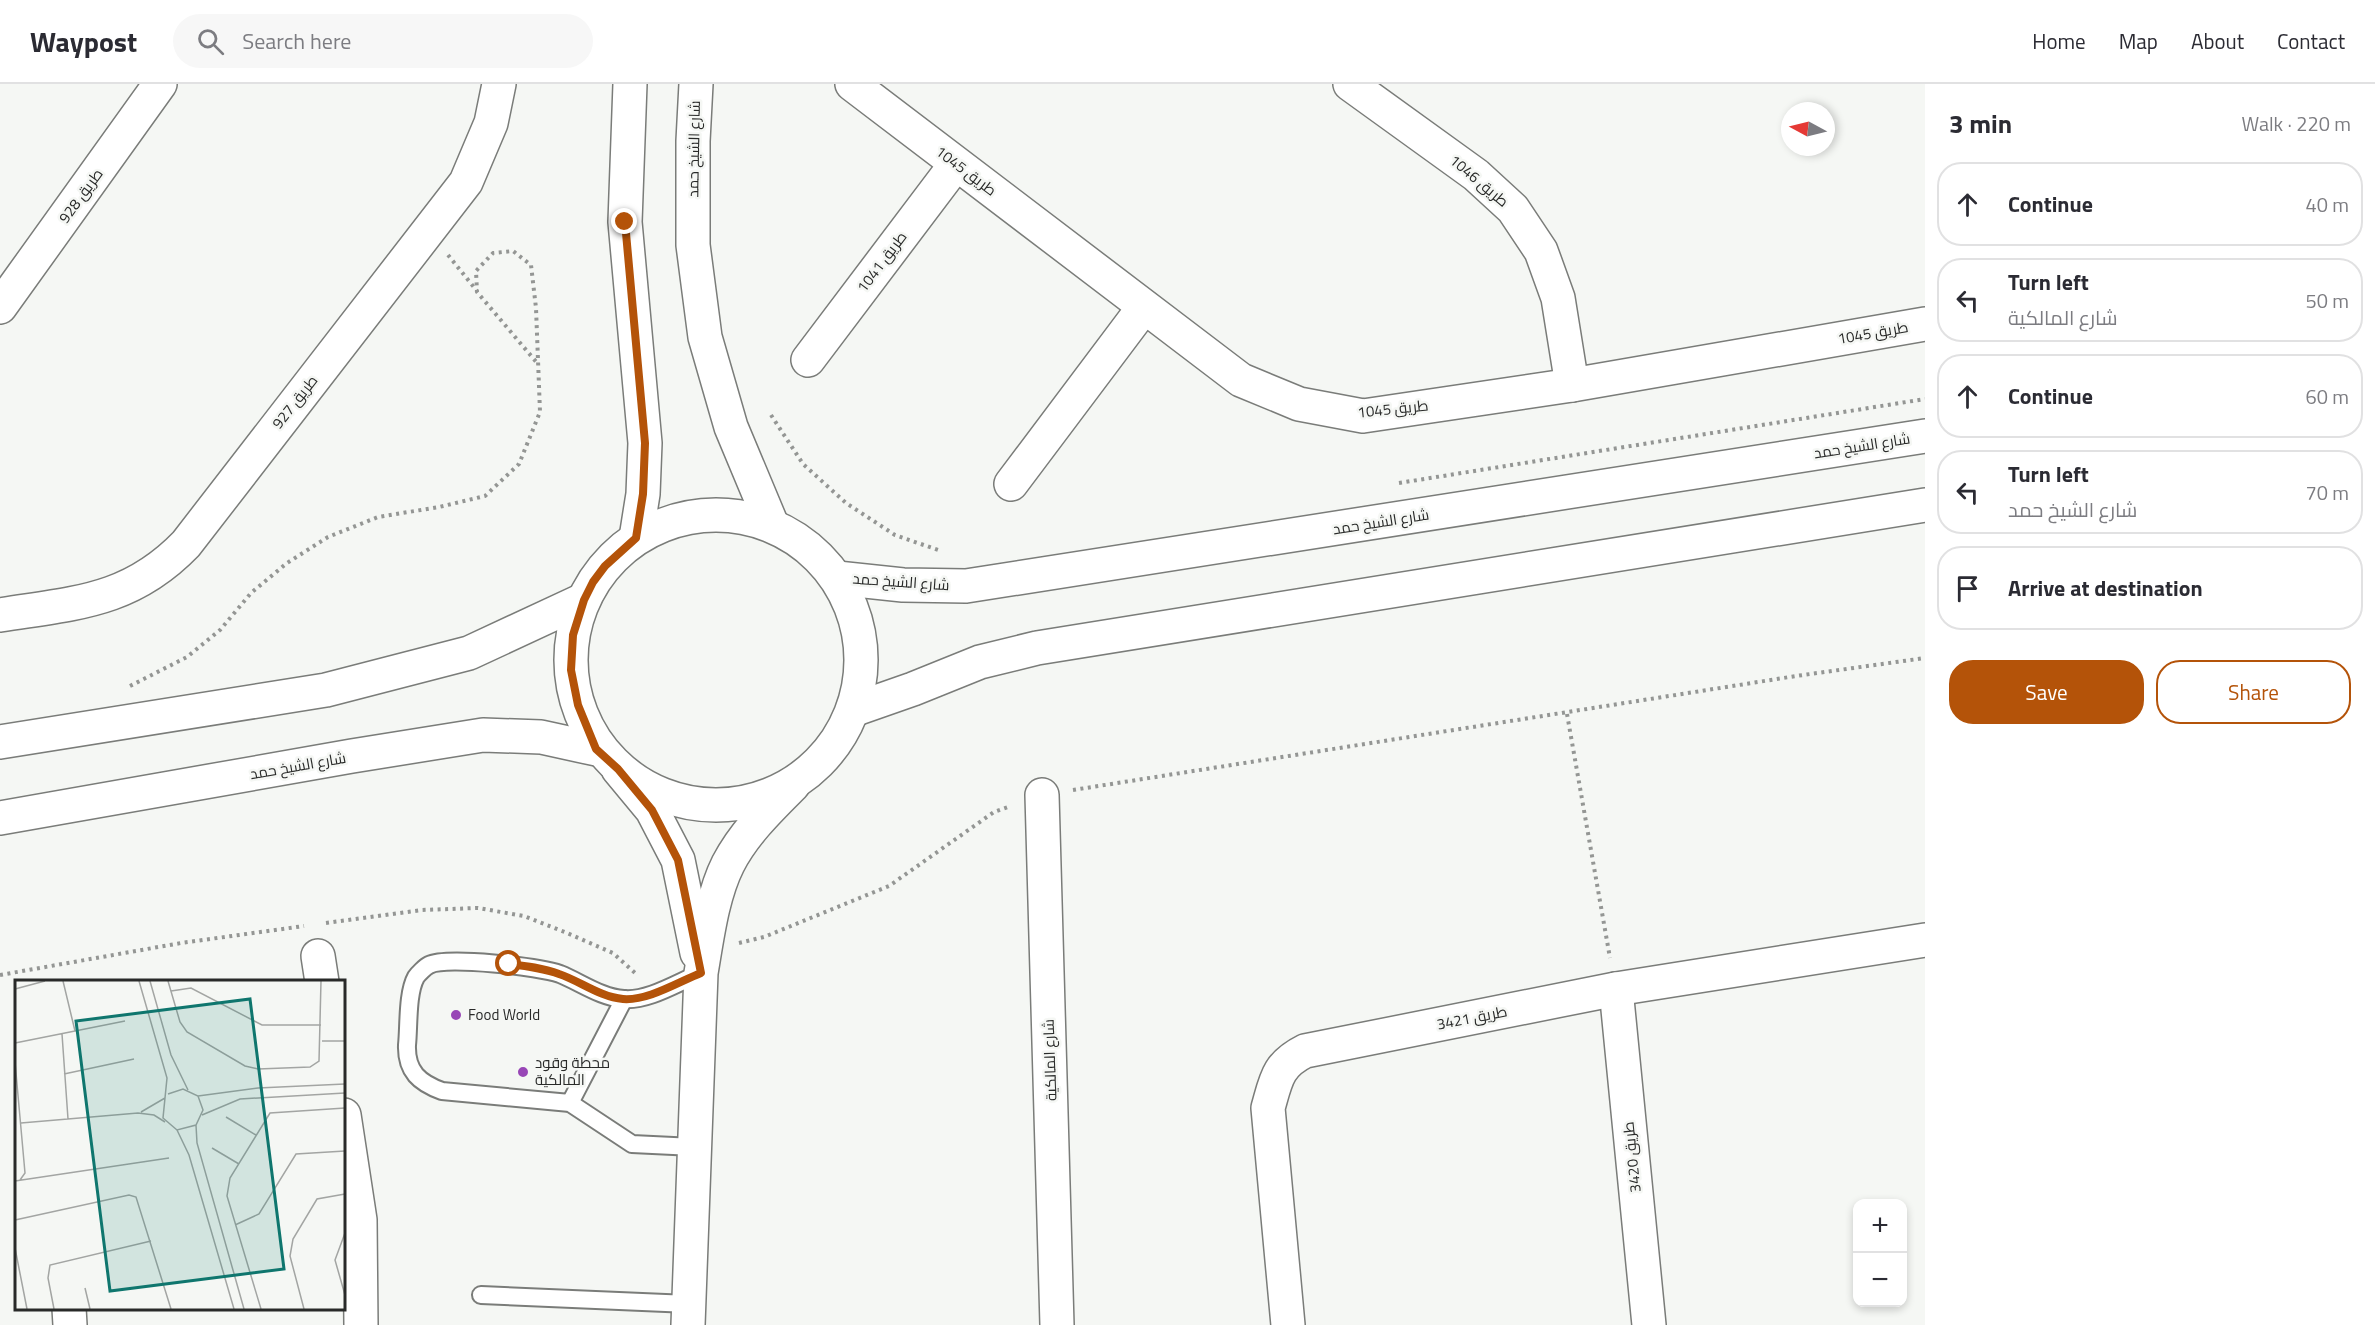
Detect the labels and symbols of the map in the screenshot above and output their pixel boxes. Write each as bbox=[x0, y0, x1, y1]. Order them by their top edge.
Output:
street label: شارع الشيخ حمد bbox=[681, 100, 706, 198]
north arrow bbox=[1781, 102, 1835, 156]
street label: طريق 1045 bbox=[931, 140, 1002, 201]
street label: طريق 1046 bbox=[1445, 149, 1514, 212]
street label: طريق 928 bbox=[53, 164, 108, 228]
route end bbox=[611, 208, 637, 234]
street label: طريق 1041 bbox=[851, 226, 912, 297]
street label: طريق 1045 bbox=[1836, 315, 1910, 350]
street label: طريق 927 bbox=[266, 370, 323, 434]
street label: طريق 1045 bbox=[1356, 393, 1430, 424]
street label: شارع الشيخ حمد bbox=[1812, 427, 1912, 464]
street label: شارع الشيخ حمد bbox=[1331, 503, 1431, 540]
street label: شارع الشيخ حمد bbox=[852, 567, 950, 596]
street label: شارع الشيخ حمد bbox=[248, 746, 348, 785]
route start bbox=[495, 950, 521, 976]
inset map bbox=[15, 980, 345, 1310]
street label: طريق 3421 bbox=[1435, 999, 1509, 1036]
place label: Food World bbox=[468, 1003, 540, 1026]
marker: Food World bbox=[449, 1008, 463, 1022]
street label: شارع المالكية bbox=[1037, 1019, 1062, 1101]
place label: محطة وقود المالكية bbox=[535, 1051, 610, 1091]
marker: محطة وقود المالكية bbox=[516, 1065, 530, 1079]
street label: طريق 3420 bbox=[1616, 1120, 1647, 1194]

